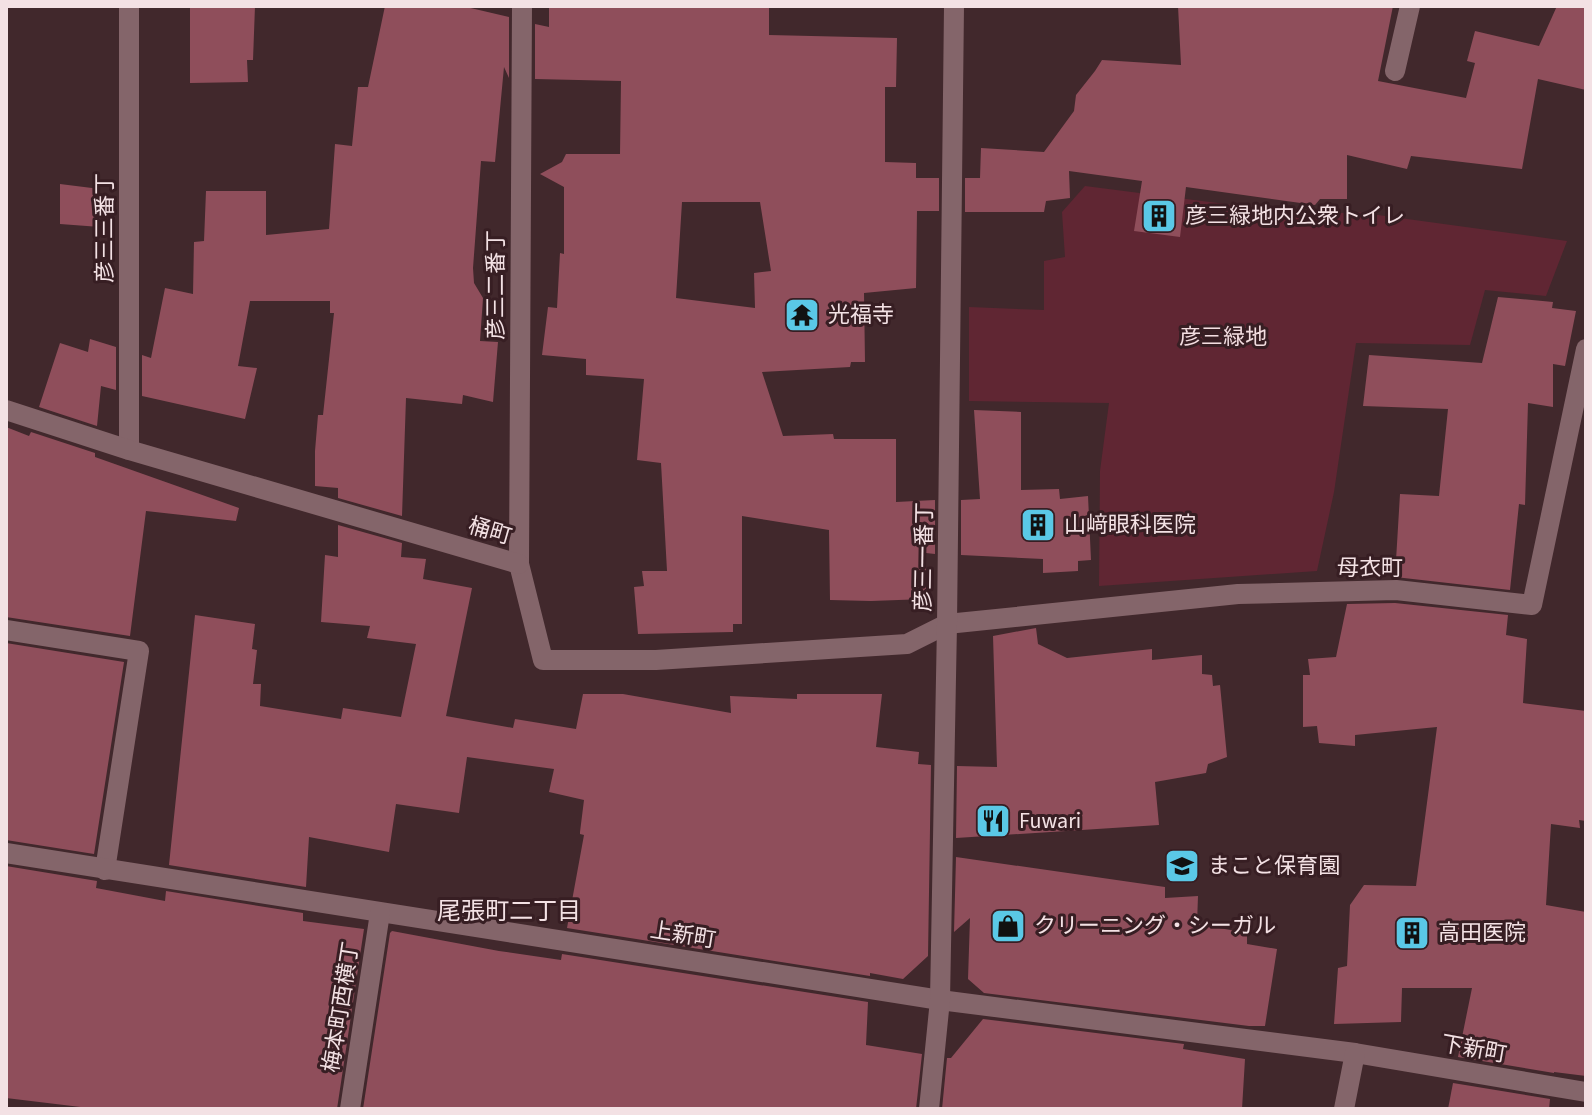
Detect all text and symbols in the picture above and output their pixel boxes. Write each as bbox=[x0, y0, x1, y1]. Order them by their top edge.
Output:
street label: 彦三三番丁 bbox=[89, 173, 121, 283]
building icon: 彦三緑地内公衆トイレ bbox=[1140, 197, 1178, 235]
place label: 彦三緑地内公衆トイレ bbox=[1185, 200, 1405, 232]
street label: 彦三二番丁 bbox=[480, 230, 512, 340]
temple icon: 光福寺 bbox=[783, 296, 821, 334]
place label: 光福寺 bbox=[828, 299, 894, 331]
park label: 彦三緑地 bbox=[1179, 321, 1267, 353]
street label: 彦三一番丁 bbox=[907, 502, 941, 612]
building icon: 山﨑眼科医院 bbox=[1019, 506, 1057, 544]
place label: 山﨑眼科医院 bbox=[1064, 509, 1196, 541]
street label: 桶町 bbox=[464, 510, 516, 552]
street label: 母衣町 bbox=[1337, 552, 1403, 584]
restaurant icon: Fuwari bbox=[974, 802, 1012, 840]
place label: Fuwari bbox=[1019, 805, 1081, 837]
school or university icon: まこと保育園 bbox=[1163, 847, 1201, 885]
place label: まこと保育園 bbox=[1208, 850, 1340, 882]
district label: 尾張町二丁目 bbox=[437, 894, 581, 929]
shop icon: クリーニング・シーガル bbox=[989, 907, 1027, 945]
place label: クリーニング・シーガル bbox=[1034, 910, 1276, 942]
street label: 上新町 bbox=[648, 914, 718, 956]
building icon: 高田医院 bbox=[1393, 914, 1431, 952]
place label: 高田医院 bbox=[1438, 917, 1526, 949]
street label: 梅本町西横丁 bbox=[315, 939, 367, 1075]
street label: 下新町 bbox=[1439, 1028, 1509, 1070]

